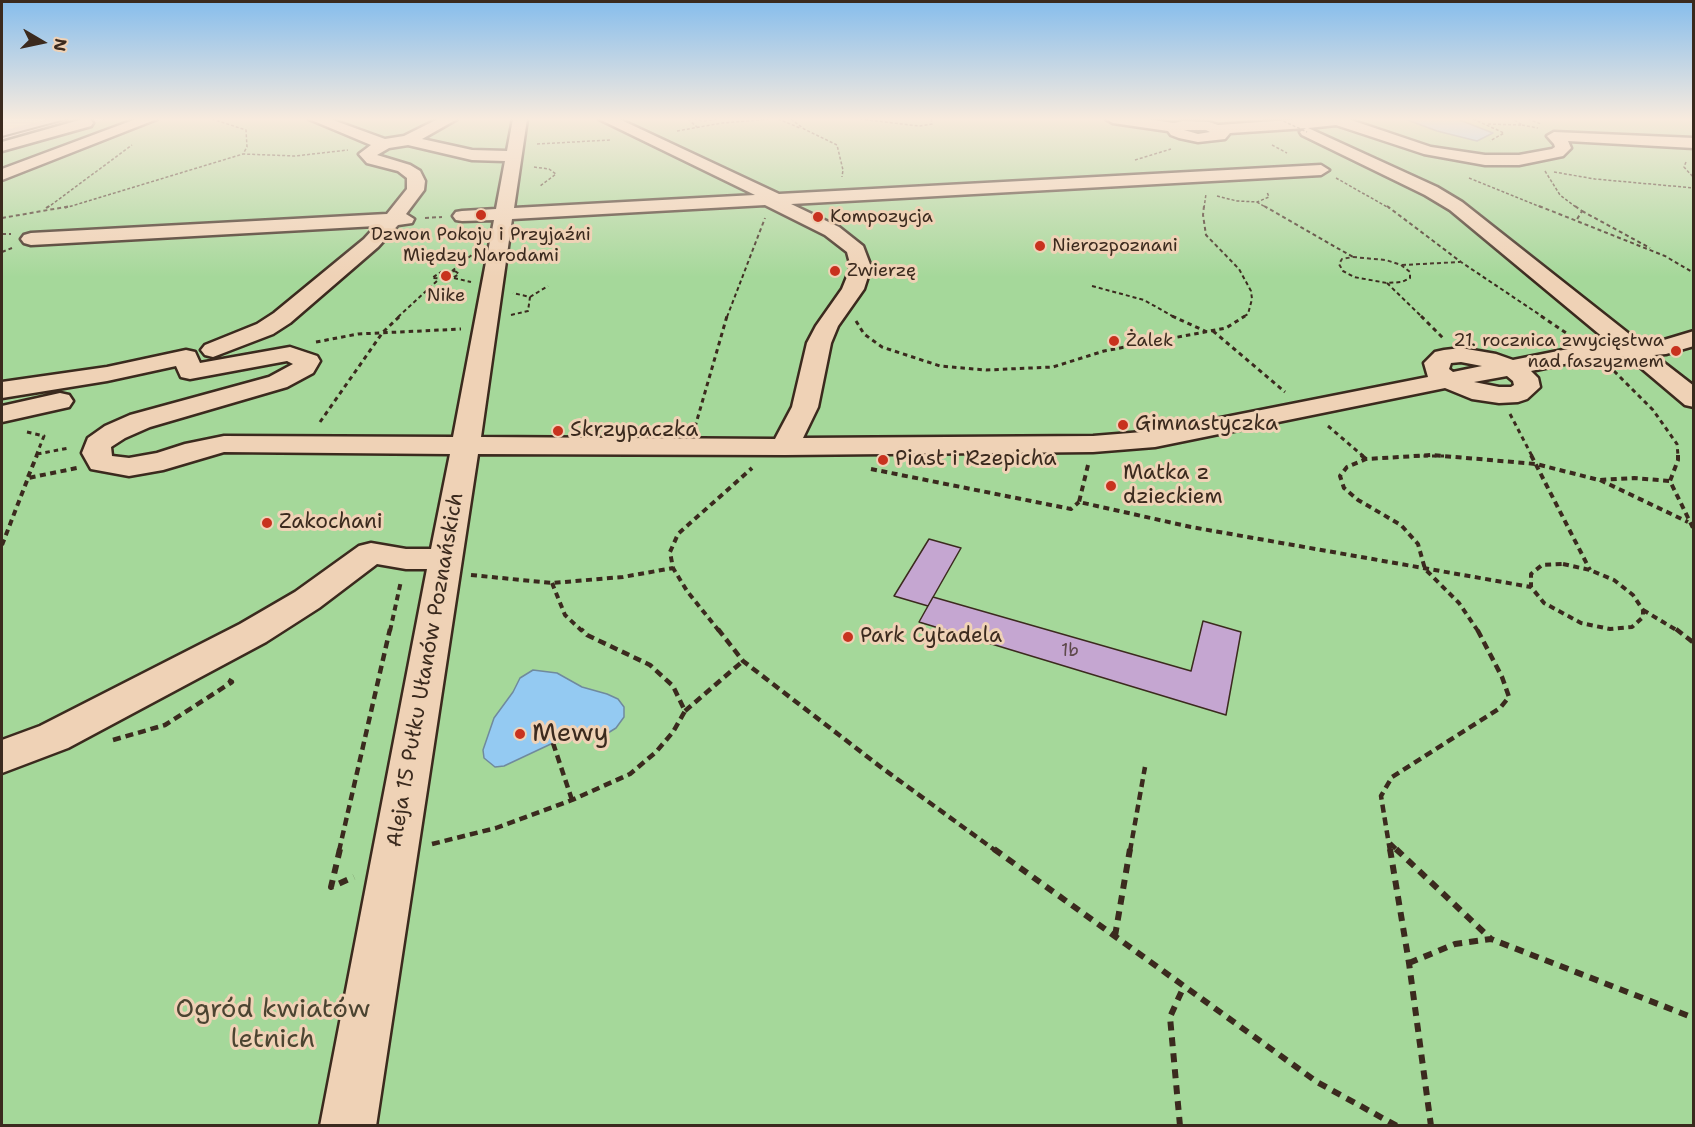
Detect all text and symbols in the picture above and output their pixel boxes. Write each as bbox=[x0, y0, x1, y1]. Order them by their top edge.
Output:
north arrow bbox=[12, 12, 72, 72]
text: N bbox=[49, 37, 72, 53]
place label: Kompozycja bbox=[830, 206, 933, 228]
marker: Dzwon Pokoju i Przyjaźni Między Narodami bbox=[474, 208, 488, 222]
marker: Kompozycja bbox=[811, 210, 825, 224]
place label: Dzwon Pokoju i Przyjaźni Między Narodami bbox=[371, 224, 591, 266]
place label: Nierozpoznani bbox=[1052, 235, 1178, 257]
marker: Nierozpoznani bbox=[1033, 239, 1047, 253]
place label: Zwierzę bbox=[847, 260, 916, 282]
marker: Zwierzę bbox=[828, 264, 842, 278]
marker: Nike bbox=[439, 269, 453, 283]
place label: Nike bbox=[427, 285, 465, 307]
place label: Żalek bbox=[1126, 330, 1173, 352]
place label: 21. rocznica zwycięstwa nad faszyzmem bbox=[1453, 330, 1664, 372]
marker: Żalek bbox=[1107, 334, 1121, 348]
marker: 21. rocznica zwycięstwa nad faszyzmem bbox=[1669, 344, 1683, 358]
place label: Gimnastyczka bbox=[1135, 412, 1278, 438]
place label: Skrzypaczka bbox=[570, 418, 698, 444]
marker: Gimnastyczka bbox=[1116, 418, 1130, 432]
marker: Skrzypaczka bbox=[551, 424, 565, 438]
place label: Piast i Rzepicha bbox=[895, 447, 1057, 473]
marker: Piast i Rzepicha bbox=[876, 453, 890, 467]
place label: Matka z dzieckiem bbox=[1123, 461, 1223, 511]
marker: Matka z dzieckiem bbox=[1104, 479, 1118, 493]
street label: Aleja 15 Pułku Ułanów Poznańskich bbox=[382, 491, 470, 849]
place label: Zakochani bbox=[279, 510, 383, 536]
marker: Zakochani bbox=[260, 516, 274, 530]
place label: Park Cytadela bbox=[860, 624, 1002, 650]
marker: Park Cytadela bbox=[841, 630, 855, 644]
house number: 1b bbox=[1061, 640, 1079, 662]
place label: Mewy bbox=[532, 718, 609, 750]
marker: Mewy bbox=[513, 727, 527, 741]
park label: Ogród kwiatów letnich bbox=[176, 994, 370, 1056]

